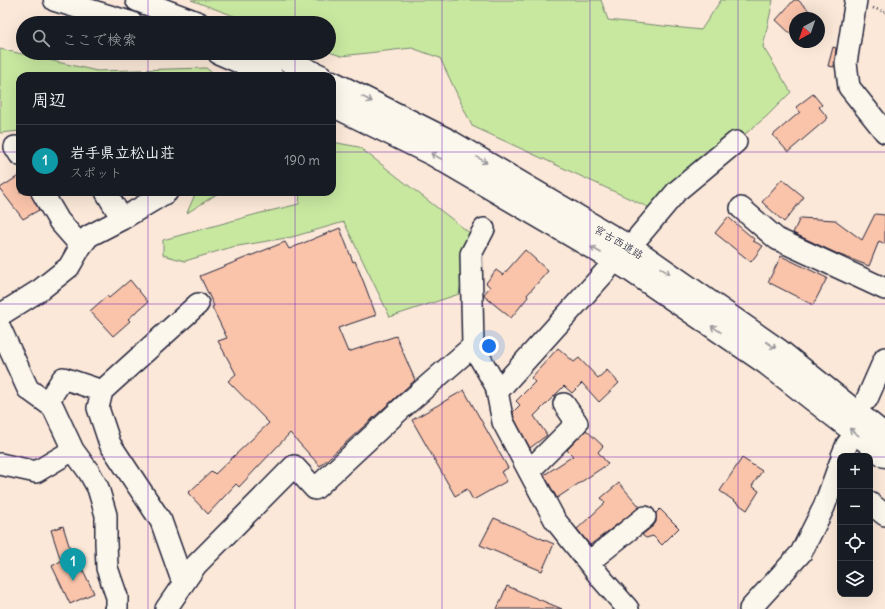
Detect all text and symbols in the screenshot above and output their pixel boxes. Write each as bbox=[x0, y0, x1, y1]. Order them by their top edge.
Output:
north arrow bbox=[789, 12, 825, 48]
search box bbox=[16, 16, 336, 60]
icon: search bbox=[30, 27, 52, 49]
text: ここで検索 bbox=[62, 30, 137, 49]
text: 周辺 bbox=[32, 89, 66, 111]
one-way arrow bbox=[361, 96, 373, 103]
text: 岩手県立松山荘 bbox=[70, 143, 175, 162]
text: 1 bbox=[42, 152, 48, 169]
text: 190 m bbox=[284, 152, 320, 169]
one-way arrow bbox=[430, 152, 442, 160]
one-way arrow bbox=[476, 157, 488, 165]
text: スポット bbox=[70, 164, 122, 181]
street label: 宮古西道路 bbox=[592, 222, 646, 262]
one-way arrow bbox=[590, 246, 602, 254]
one-way arrow bbox=[659, 267, 670, 275]
one-way arrow bbox=[711, 325, 722, 333]
your location bbox=[479, 336, 499, 356]
one-way arrow bbox=[766, 341, 777, 349]
one-way arrow bbox=[849, 428, 860, 436]
map controls bbox=[837, 453, 873, 597]
button: + bbox=[837, 453, 873, 489]
button: − bbox=[837, 489, 873, 525]
button: locate bbox=[837, 525, 873, 561]
pin: 1 bbox=[60, 548, 86, 581]
button: layers bbox=[837, 561, 873, 597]

